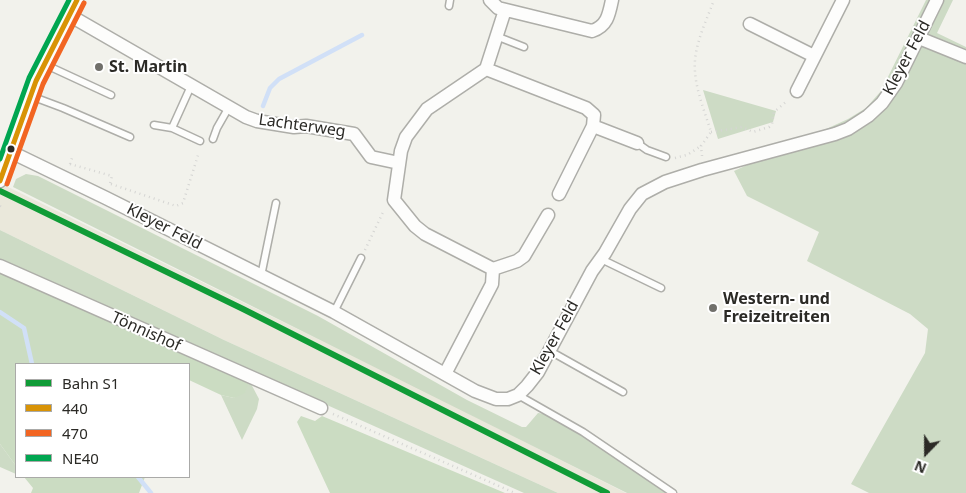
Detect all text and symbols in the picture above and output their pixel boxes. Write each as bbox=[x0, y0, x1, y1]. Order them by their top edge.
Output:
street label: Kleyer Feld bbox=[879, 17, 935, 99]
place label: St. Martin bbox=[109, 57, 187, 77]
marker: St. Martin bbox=[93, 61, 105, 73]
street label: Lachterweg bbox=[257, 110, 347, 142]
unlabelled marker bbox=[6, 144, 16, 154]
street label: Kleyer Feld bbox=[123, 200, 205, 254]
place label: Western- und Freizeitreiten bbox=[723, 289, 830, 327]
street label: Kleyer Feld bbox=[527, 297, 583, 379]
marker: Western- und Freizeitreiten bbox=[707, 302, 719, 314]
street label: Tönnishof bbox=[108, 308, 184, 356]
legend bbox=[15, 363, 190, 478]
text: Bahn S1 bbox=[62, 373, 119, 393]
text: 440 bbox=[62, 398, 88, 418]
text: 470 bbox=[62, 423, 88, 443]
north arrow bbox=[901, 428, 951, 478]
text: NE40 bbox=[62, 448, 99, 468]
text: N bbox=[911, 456, 929, 478]

